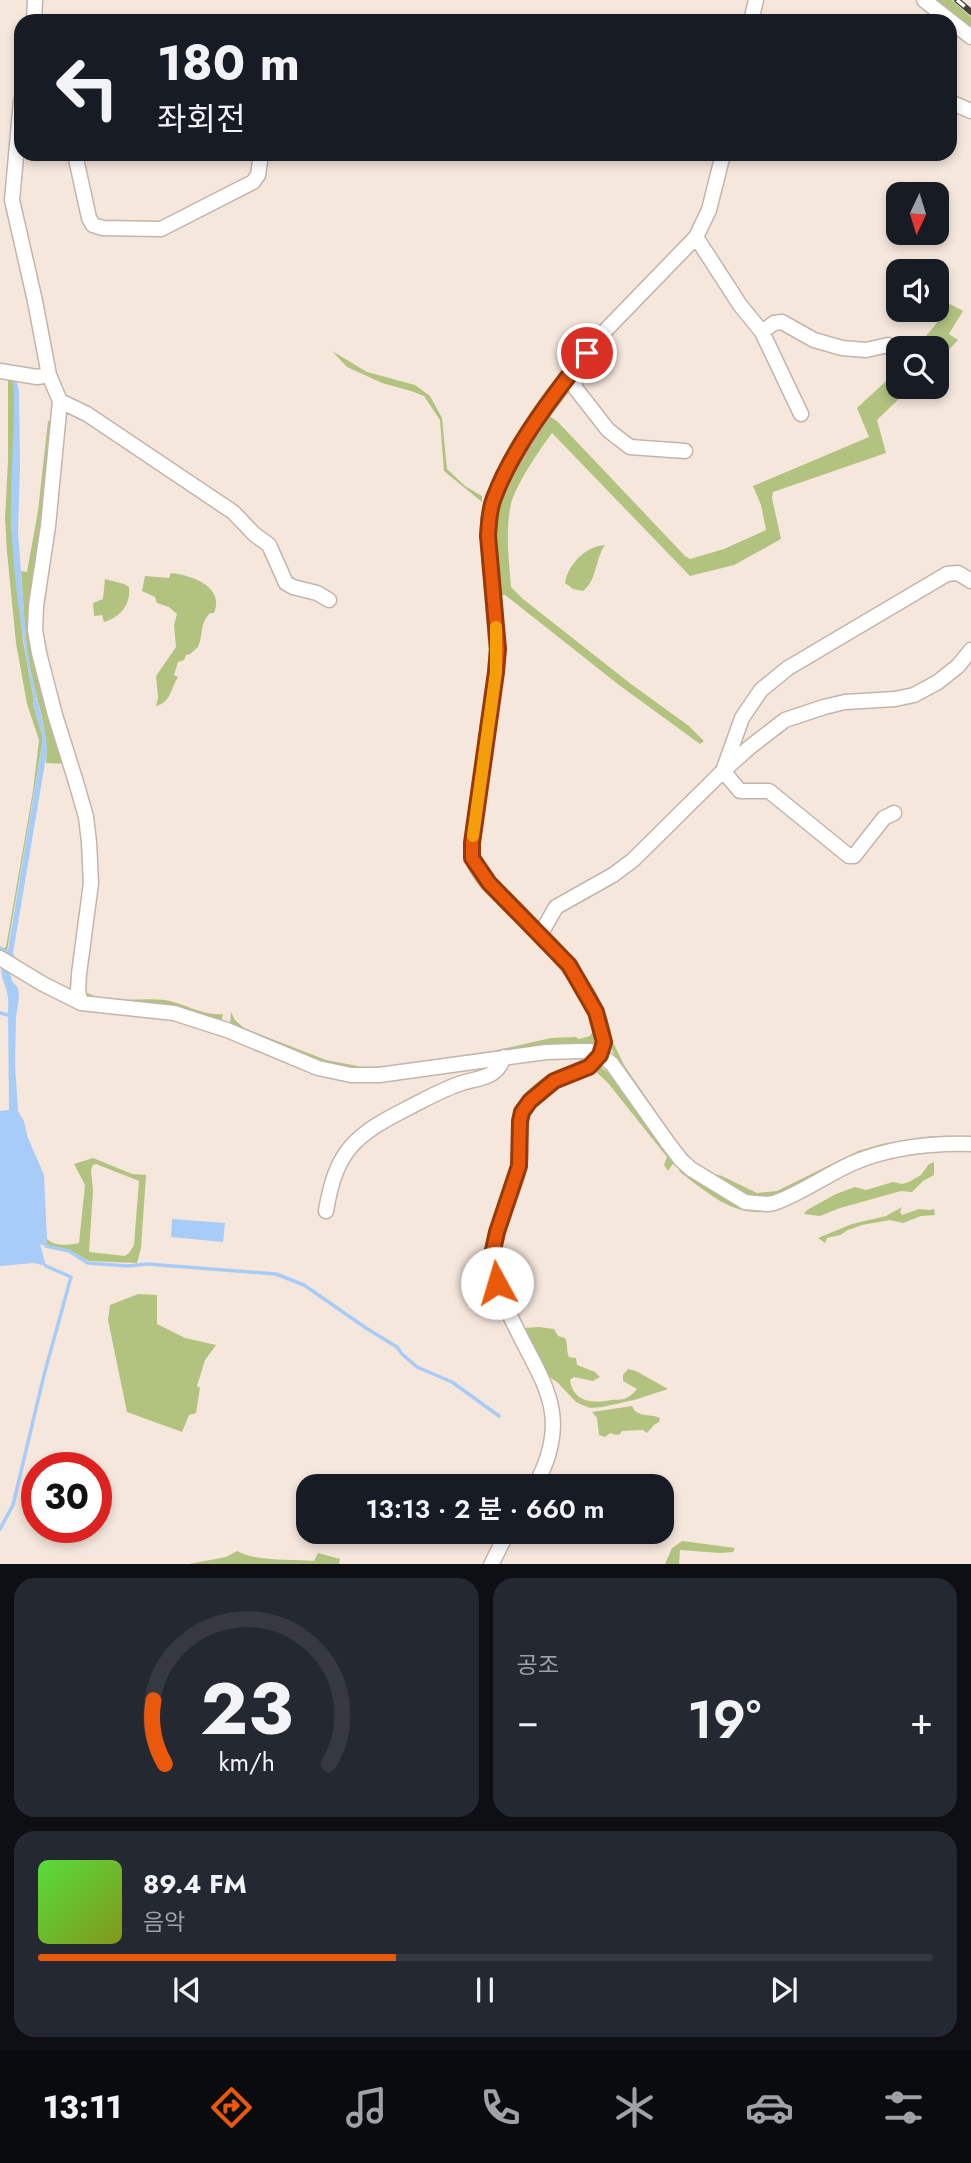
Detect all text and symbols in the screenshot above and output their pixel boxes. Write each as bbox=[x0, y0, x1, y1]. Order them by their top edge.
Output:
text: 180 m bbox=[157, 28, 300, 98]
icon: left bbox=[42, 42, 133, 133]
text: 좌회전 bbox=[157, 96, 245, 142]
north arrow bbox=[886, 182, 948, 245]
map controls bbox=[886, 182, 949, 399]
button: sound bbox=[886, 259, 949, 322]
pin bbox=[557, 323, 617, 383]
icon: arrive bbox=[568, 334, 606, 372]
button: search bbox=[886, 336, 949, 399]
position arrow bbox=[460, 1246, 534, 1320]
speed limit sign: 30 bbox=[21, 1452, 112, 1543]
text: 13:13 · 2 분 · 660 m bbox=[365, 1490, 605, 1528]
text: 공조 bbox=[517, 1648, 559, 1682]
text: 23 bbox=[200, 1656, 293, 1761]
text: 19° bbox=[687, 1682, 761, 1758]
text: − bbox=[517, 1693, 539, 1748]
text: + bbox=[910, 1693, 933, 1748]
text: km/h bbox=[218, 1743, 275, 1779]
text: 89.4 FM bbox=[143, 1865, 247, 1903]
text: 음악 bbox=[143, 1905, 185, 1939]
icon: previous bbox=[168, 1971, 206, 2009]
icon: pause bbox=[466, 1971, 504, 2009]
icon: next bbox=[765, 1971, 803, 2009]
icon: directions bbox=[207, 2083, 256, 2132]
icon: music bbox=[342, 2083, 391, 2132]
icon: phone bbox=[476, 2083, 525, 2132]
icon: climate bbox=[610, 2083, 659, 2132]
icon: car bbox=[745, 2083, 794, 2132]
icon: filters bbox=[879, 2083, 928, 2132]
text: 13:11 bbox=[43, 2084, 122, 2130]

